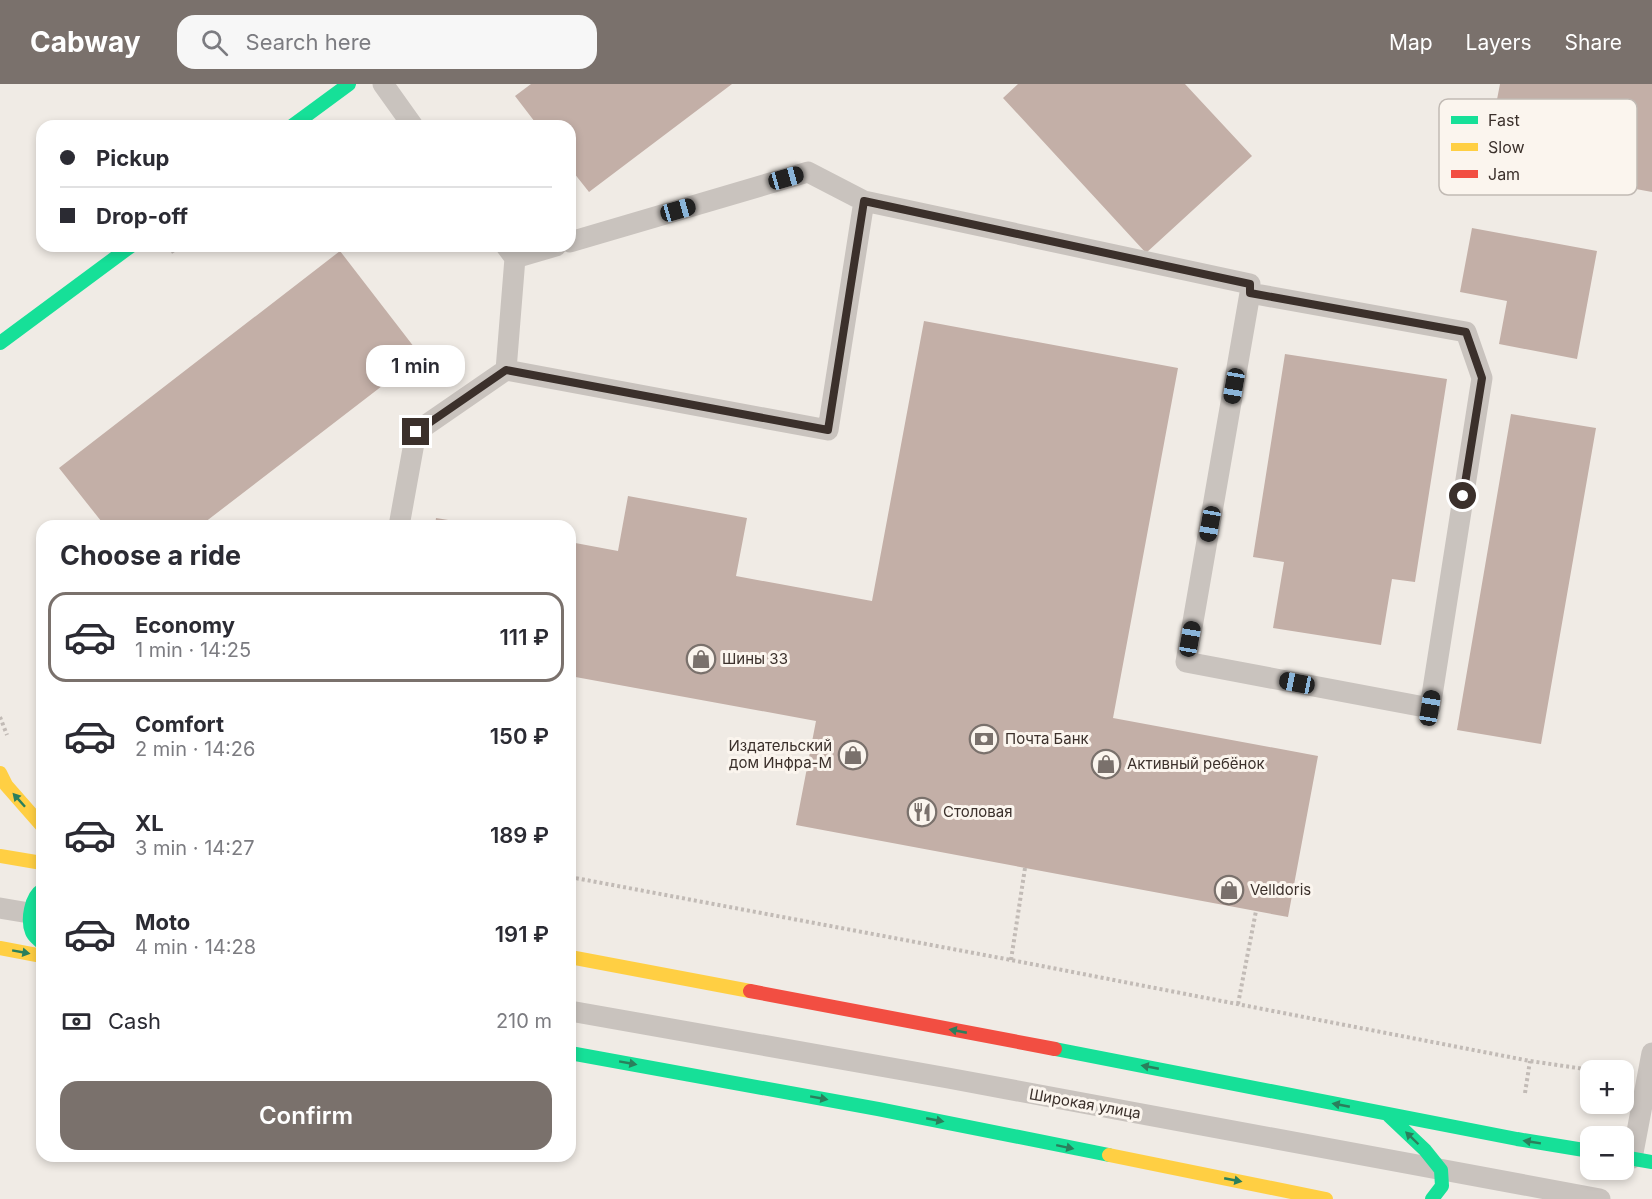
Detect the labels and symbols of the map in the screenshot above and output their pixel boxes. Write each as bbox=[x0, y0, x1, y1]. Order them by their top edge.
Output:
legend bbox=[1439, 99, 1637, 195]
text: Fast bbox=[1488, 110, 1520, 130]
text: Slow bbox=[1488, 137, 1525, 157]
car bbox=[766, 164, 806, 192]
text: Jam bbox=[1488, 164, 1520, 184]
car bbox=[658, 196, 698, 224]
callout: 1 min bbox=[366, 345, 466, 387]
car bbox=[1222, 367, 1246, 405]
route end bbox=[402, 418, 429, 445]
route start bbox=[1449, 482, 1476, 509]
car bbox=[1198, 505, 1222, 543]
car bbox=[1178, 620, 1202, 658]
shop icon: Шины 33 bbox=[685, 643, 717, 675]
place label: Шины 33 bbox=[722, 649, 788, 668]
car bbox=[1278, 671, 1316, 695]
car bbox=[1418, 689, 1442, 727]
bank icon: Почта Банк bbox=[968, 723, 1000, 755]
place label: Почта Банк bbox=[1005, 729, 1089, 748]
place label: Издательский дом Инфра-М bbox=[729, 736, 832, 772]
shop icon: Издательский дом Инфра-М bbox=[837, 739, 869, 771]
shop icon: Активный ребёнок bbox=[1090, 748, 1122, 780]
place label: Активный ребёнок bbox=[1127, 754, 1265, 773]
one-way arrow bbox=[12, 793, 26, 808]
restaurant icon: Столовая bbox=[906, 796, 938, 828]
place label: Столовая bbox=[943, 802, 1013, 821]
shop icon: Velldoris bbox=[1213, 874, 1245, 906]
place label: Velldoris bbox=[1250, 880, 1311, 899]
one-way arrow bbox=[12, 948, 31, 957]
one-way arrow bbox=[948, 1026, 967, 1035]
one-way arrow bbox=[618, 1059, 637, 1068]
one-way arrow bbox=[1140, 1062, 1159, 1071]
street label: Широкая улица bbox=[1028, 1084, 1142, 1123]
one-way arrow bbox=[810, 1094, 829, 1103]
one-way arrow bbox=[1331, 1100, 1350, 1109]
one-way arrow bbox=[926, 1116, 945, 1125]
one-way arrow bbox=[1405, 1131, 1419, 1145]
one-way arrow bbox=[1523, 1137, 1542, 1146]
one-way arrow bbox=[1056, 1143, 1075, 1152]
one-way arrow bbox=[1223, 1176, 1242, 1185]

